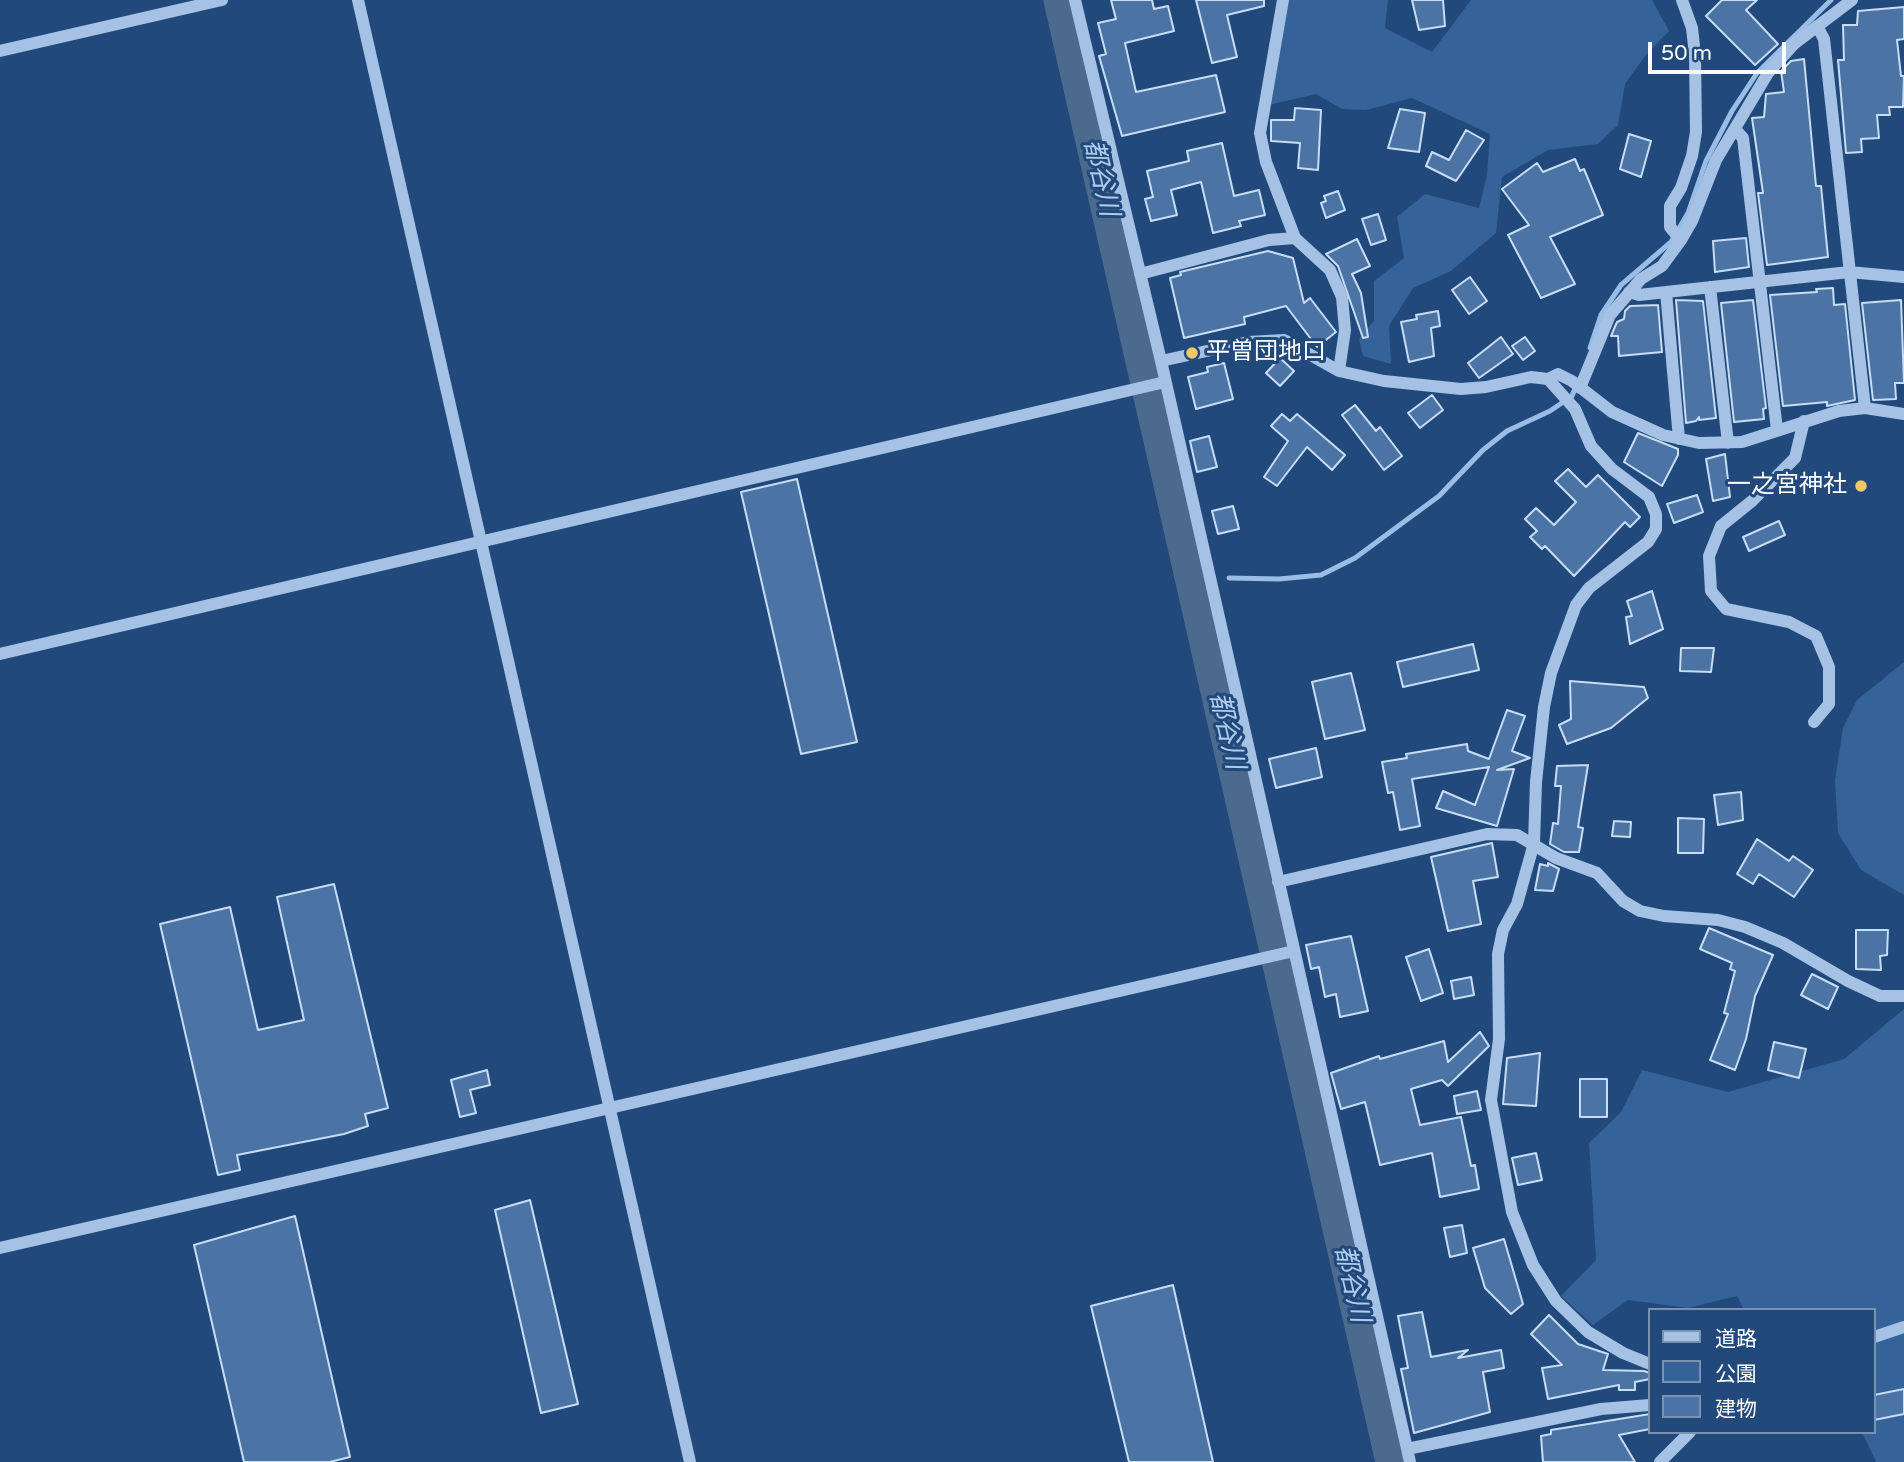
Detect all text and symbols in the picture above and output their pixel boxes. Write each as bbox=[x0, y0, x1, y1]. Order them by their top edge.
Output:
scale bar bbox=[1652, 28, 1790, 72]
text: 50 m bbox=[1661, 41, 1712, 66]
water label: 都谷川 bbox=[1076, 136, 1124, 220]
place label: 平曽団地口 bbox=[1206, 339, 1326, 367]
marker: 平曽団地口 bbox=[1184, 345, 1200, 361]
place label: 一之宮神社 bbox=[1727, 472, 1847, 500]
marker: 一之宮神社 bbox=[1853, 478, 1869, 494]
water label: 都谷川 bbox=[1202, 689, 1250, 773]
water label: 都谷川 bbox=[1327, 1242, 1375, 1326]
legend bbox=[1648, 1308, 1876, 1434]
text: 道路 bbox=[1715, 1327, 1757, 1352]
text: 公園 bbox=[1715, 1362, 1757, 1387]
text: 建物 bbox=[1715, 1397, 1757, 1422]

